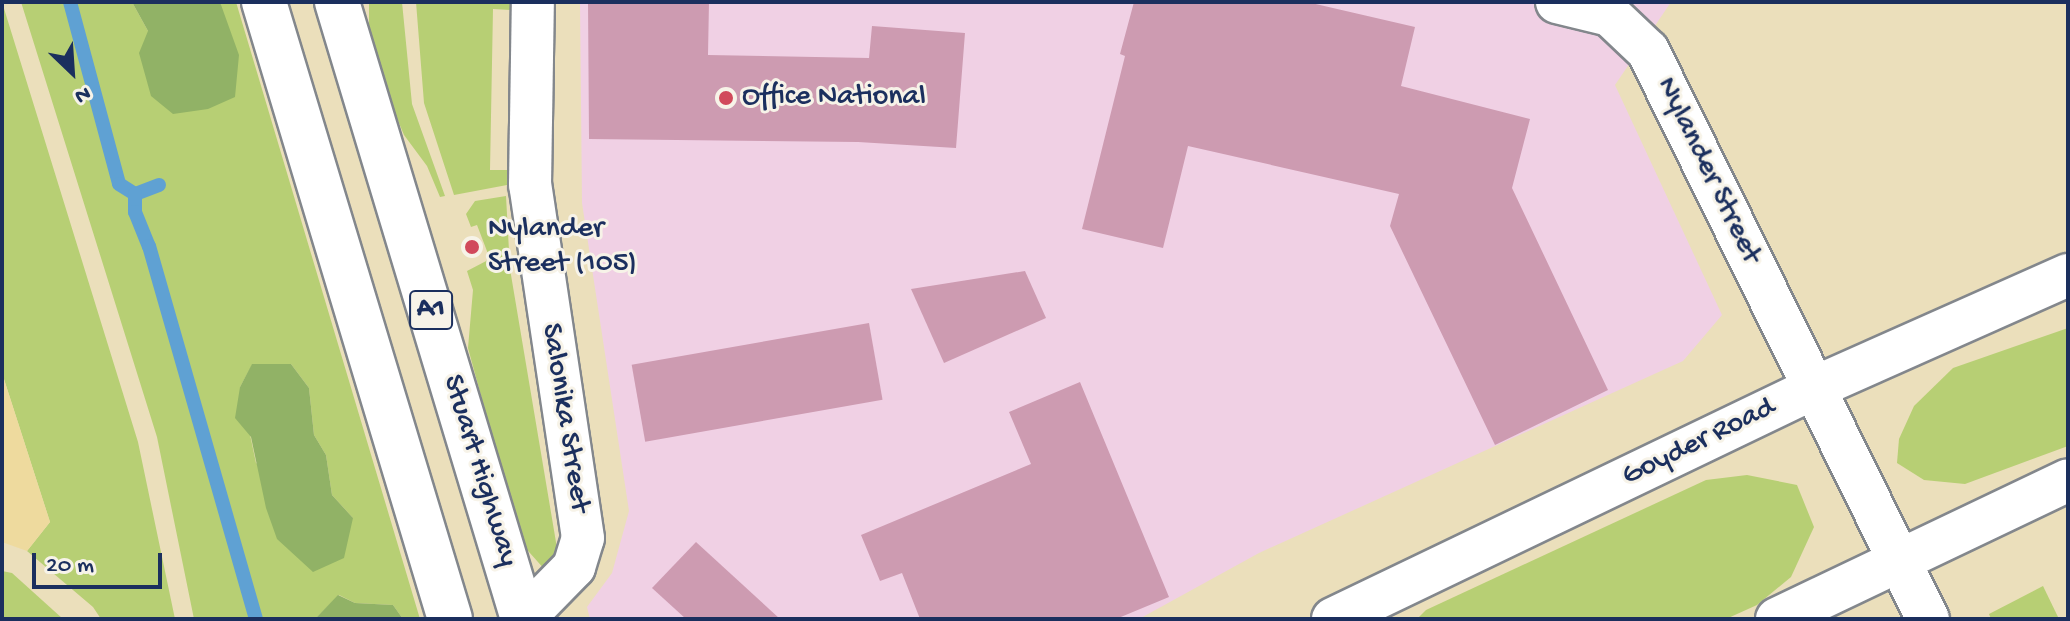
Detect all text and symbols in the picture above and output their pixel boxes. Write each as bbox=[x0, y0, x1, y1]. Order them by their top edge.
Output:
north arrow bbox=[32, 32, 112, 112]
street label: Nylander Street bbox=[1646, 72, 1768, 270]
text: N bbox=[70, 79, 94, 109]
place label: Office National bbox=[742, 80, 926, 116]
marker: Office National bbox=[717, 89, 735, 107]
place label: Nylander Street (105) bbox=[488, 212, 637, 282]
marker: Nylander Street (105) bbox=[463, 238, 481, 256]
road number: A1 bbox=[409, 286, 453, 334]
street label: Salonika Street bbox=[531, 321, 597, 515]
street label: Stuart Highway bbox=[433, 371, 525, 571]
street label: Goyder Road bbox=[1617, 391, 1781, 495]
scale bar bbox=[36, 537, 166, 587]
text: 20 m bbox=[46, 552, 94, 581]

